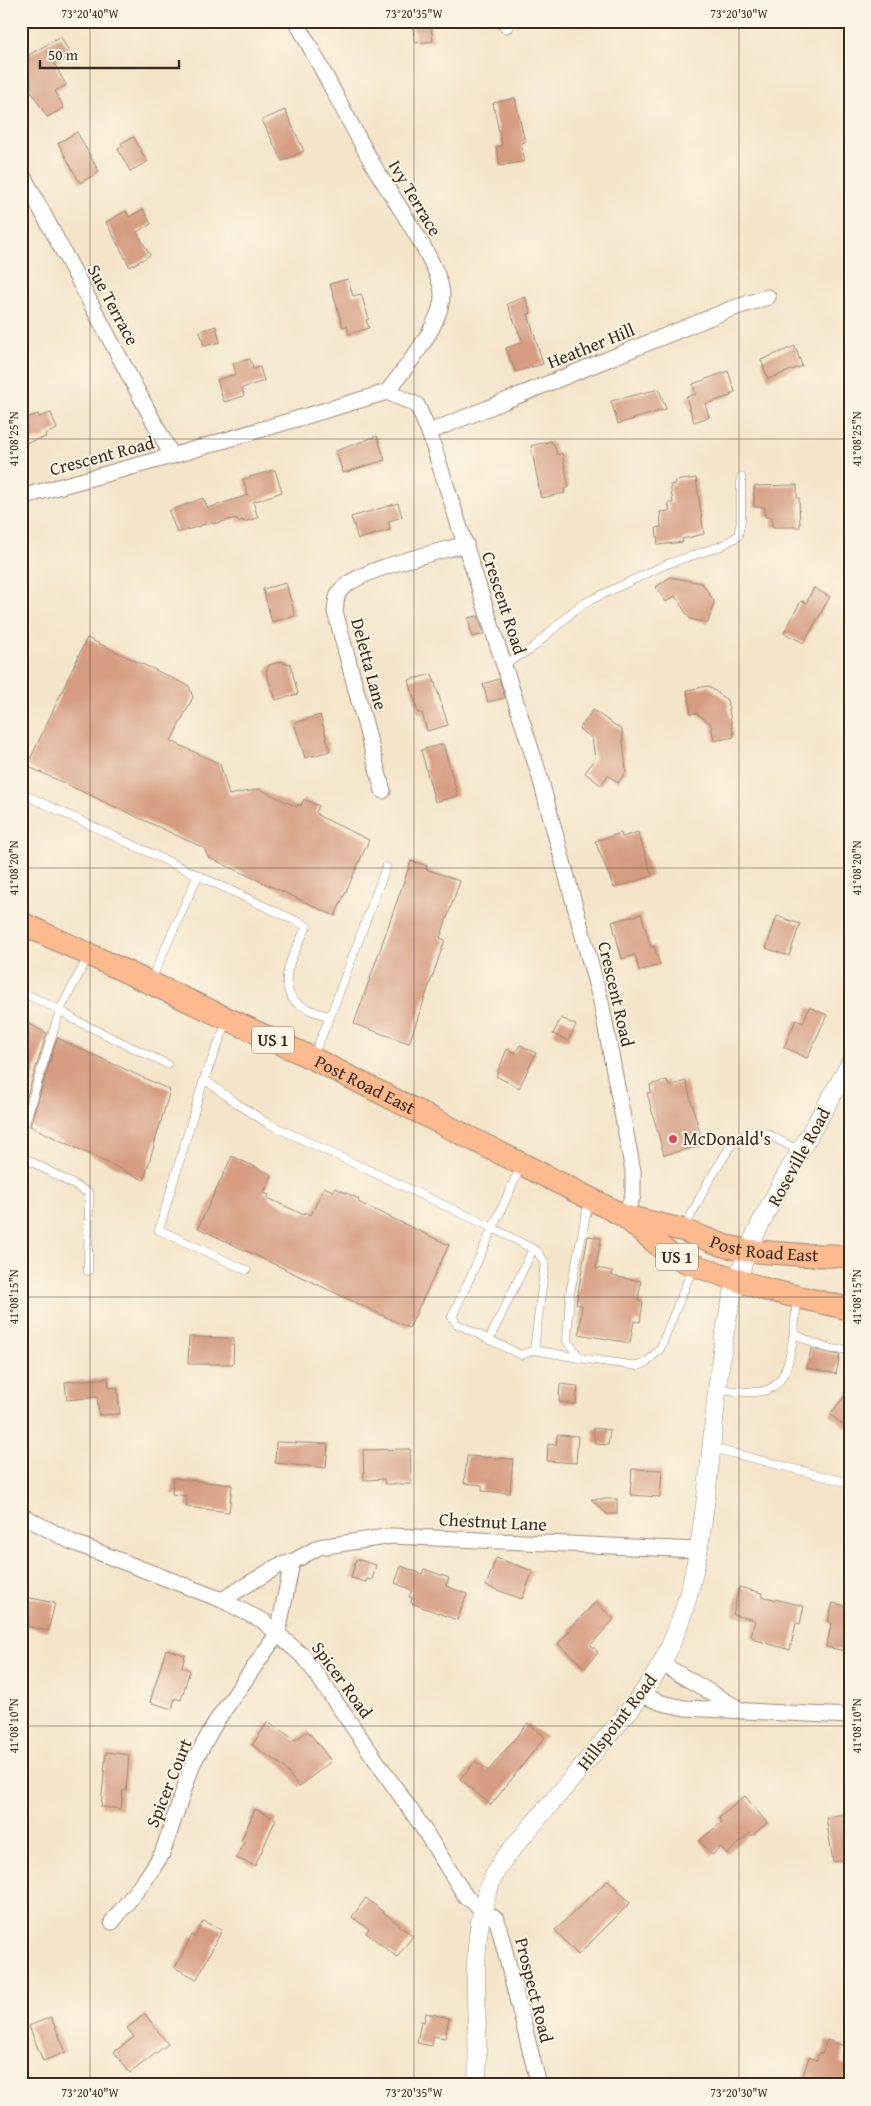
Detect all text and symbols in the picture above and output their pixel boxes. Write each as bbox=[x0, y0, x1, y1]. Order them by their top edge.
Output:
text: 73°20'40"W bbox=[61, 5, 120, 22]
text: 73°20'35"W bbox=[385, 5, 444, 22]
text: 73°20'30"W bbox=[710, 5, 769, 22]
scale bar bbox=[40, 38, 179, 70]
text: 50 m bbox=[48, 44, 79, 65]
street label: Ivy Terrace bbox=[382, 154, 449, 241]
street label: Sue Terrace bbox=[81, 259, 146, 350]
street label: Heather Hill bbox=[543, 316, 639, 375]
text: 41°08'25"N bbox=[5, 411, 22, 467]
text: 41°08'25"N bbox=[848, 411, 865, 467]
street label: Crescent Road bbox=[47, 429, 157, 482]
street label: Crescent Road bbox=[475, 548, 534, 658]
street label: Deletta Lane bbox=[344, 615, 395, 713]
text: 41°08'20"N bbox=[5, 840, 22, 896]
text: 41°08'20"N bbox=[848, 840, 865, 896]
street label: Crescent Road bbox=[591, 939, 642, 1049]
road number: US 1 bbox=[252, 1026, 294, 1054]
street label: Post Road East bbox=[310, 1048, 420, 1121]
street label: Roseville Road bbox=[760, 1102, 837, 1211]
place label: McDonald's bbox=[683, 1125, 771, 1152]
marker: McDonald's bbox=[667, 1133, 679, 1145]
street label: Post Road East bbox=[706, 1228, 819, 1268]
road number: US 1 bbox=[656, 1244, 698, 1270]
text: 41°08'15"N bbox=[5, 1269, 22, 1325]
text: 41°08'15"N bbox=[848, 1269, 865, 1325]
street label: Chestnut Lane bbox=[438, 1505, 548, 1538]
street label: Spicer Road bbox=[305, 1636, 380, 1724]
street label: Hillspoint Road bbox=[570, 1667, 663, 1776]
text: 41°08'10"N bbox=[5, 1698, 22, 1754]
text: 41°08'10"N bbox=[848, 1698, 865, 1754]
street label: Spicer Court bbox=[138, 1734, 199, 1831]
street label: Prospect Road bbox=[508, 1935, 561, 2046]
text: 73°20'40"W bbox=[61, 2084, 120, 2101]
text: 73°20'35"W bbox=[385, 2084, 444, 2101]
text: 73°20'30"W bbox=[710, 2084, 769, 2101]

